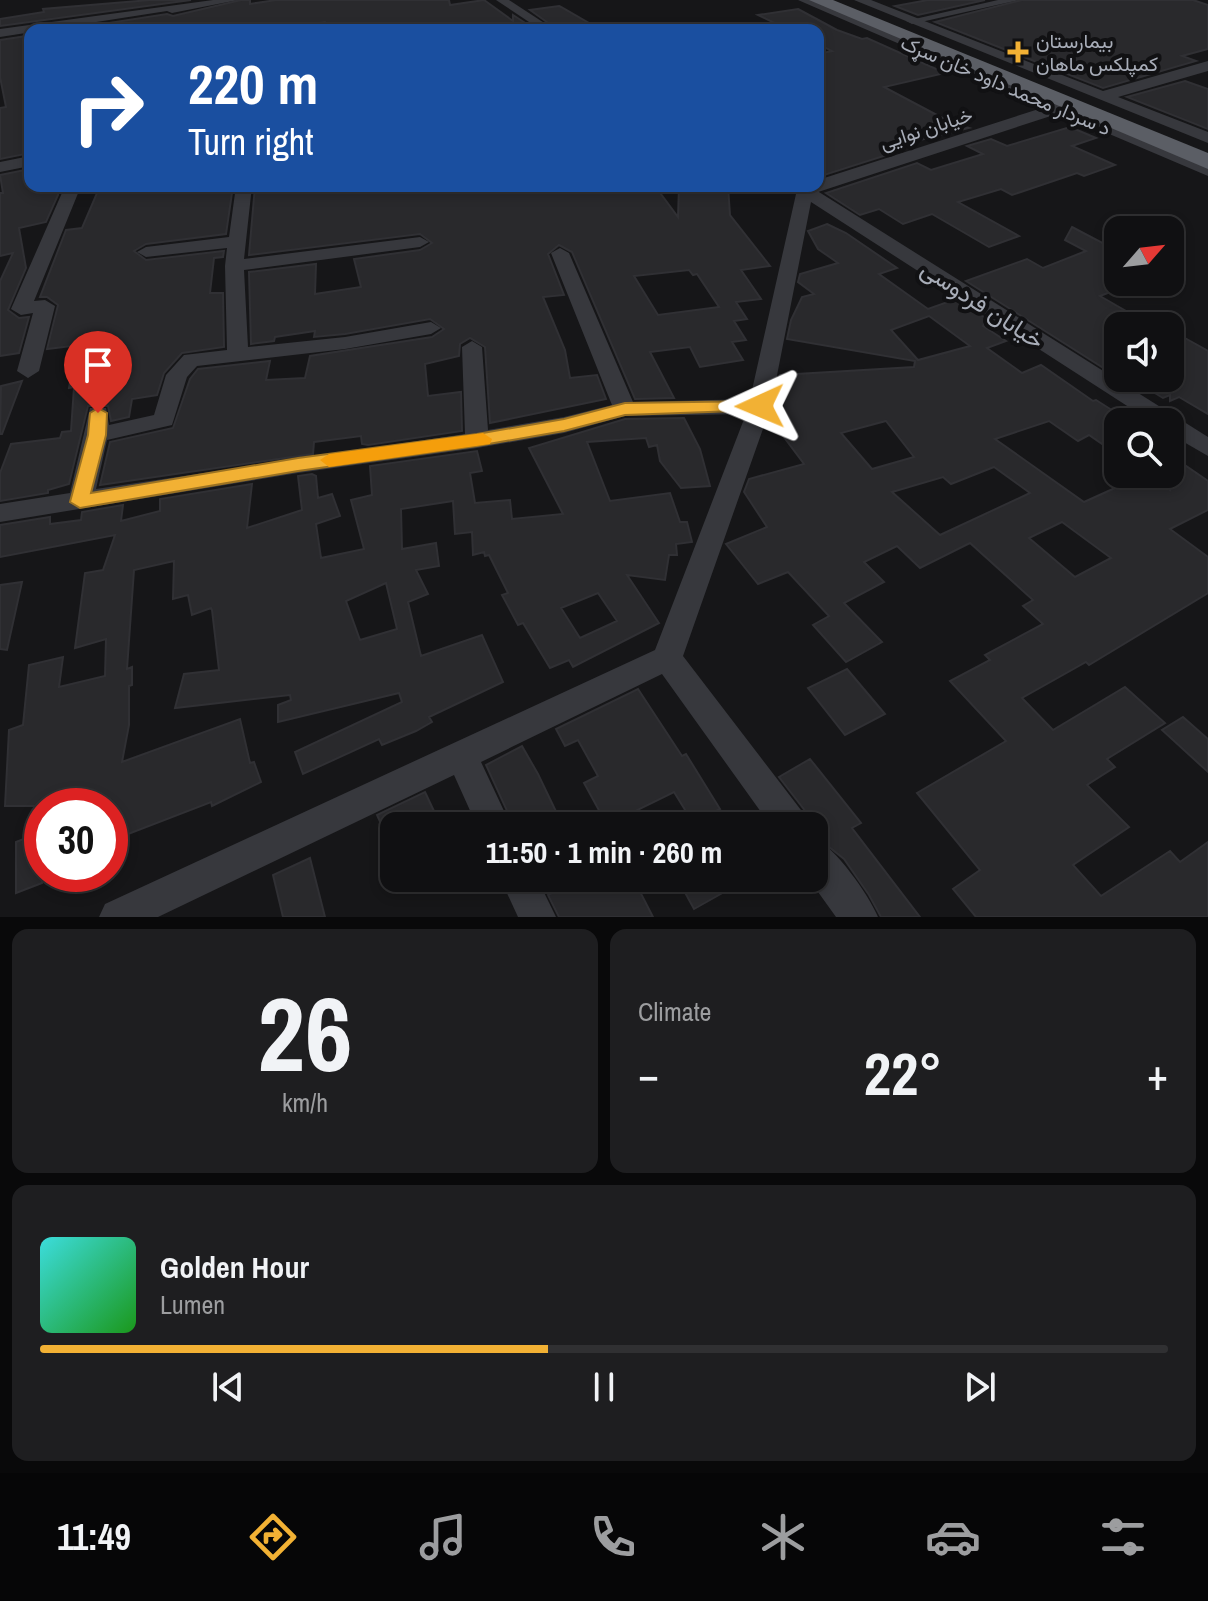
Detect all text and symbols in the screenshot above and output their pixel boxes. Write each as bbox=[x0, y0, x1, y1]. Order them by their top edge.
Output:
place label: بیمارستان کمپلکس ماهان bbox=[1036, 27, 1158, 78]
street label: د سردار محمد داود خان سړک bbox=[896, 28, 1115, 142]
marker: بیمارستان کمپلکس ماهان bbox=[1007, 41, 1029, 63]
text: 220 m bbox=[188, 46, 318, 121]
icon: right bbox=[56, 56, 160, 160]
street label: خیابان نوایی bbox=[876, 100, 976, 156]
text: Turn right bbox=[188, 118, 313, 166]
north arrow bbox=[1104, 216, 1184, 296]
map controls bbox=[1104, 216, 1184, 488]
street label: خیابان فردوسی bbox=[915, 252, 1051, 356]
button: sound bbox=[1104, 312, 1184, 392]
pin bbox=[64, 331, 132, 413]
icon: arrive bbox=[76, 343, 120, 387]
position arrow bbox=[718, 364, 802, 448]
button: search bbox=[1104, 408, 1184, 488]
speed limit sign: 30 bbox=[24, 788, 128, 892]
text: 11:50 · 1 min · 260 m bbox=[486, 832, 722, 872]
text: 26 bbox=[258, 963, 352, 1103]
text: Climate bbox=[638, 994, 711, 1029]
text: 22° bbox=[864, 1033, 942, 1114]
text: − bbox=[638, 1044, 659, 1104]
text: + bbox=[1147, 1044, 1168, 1104]
text: km/h bbox=[282, 1085, 328, 1120]
text: Golden Hour bbox=[160, 1247, 309, 1287]
text: Lumen bbox=[160, 1287, 225, 1322]
icon: previous bbox=[206, 1365, 250, 1409]
icon: pause bbox=[582, 1365, 626, 1409]
icon: next bbox=[958, 1365, 1002, 1409]
icon: directions bbox=[245, 1509, 301, 1565]
icon: music bbox=[415, 1509, 471, 1565]
icon: phone bbox=[585, 1509, 641, 1565]
icon: climate bbox=[755, 1509, 811, 1565]
icon: car bbox=[925, 1509, 981, 1565]
icon: filters bbox=[1095, 1509, 1151, 1565]
text: 11:49 bbox=[57, 1513, 131, 1561]

